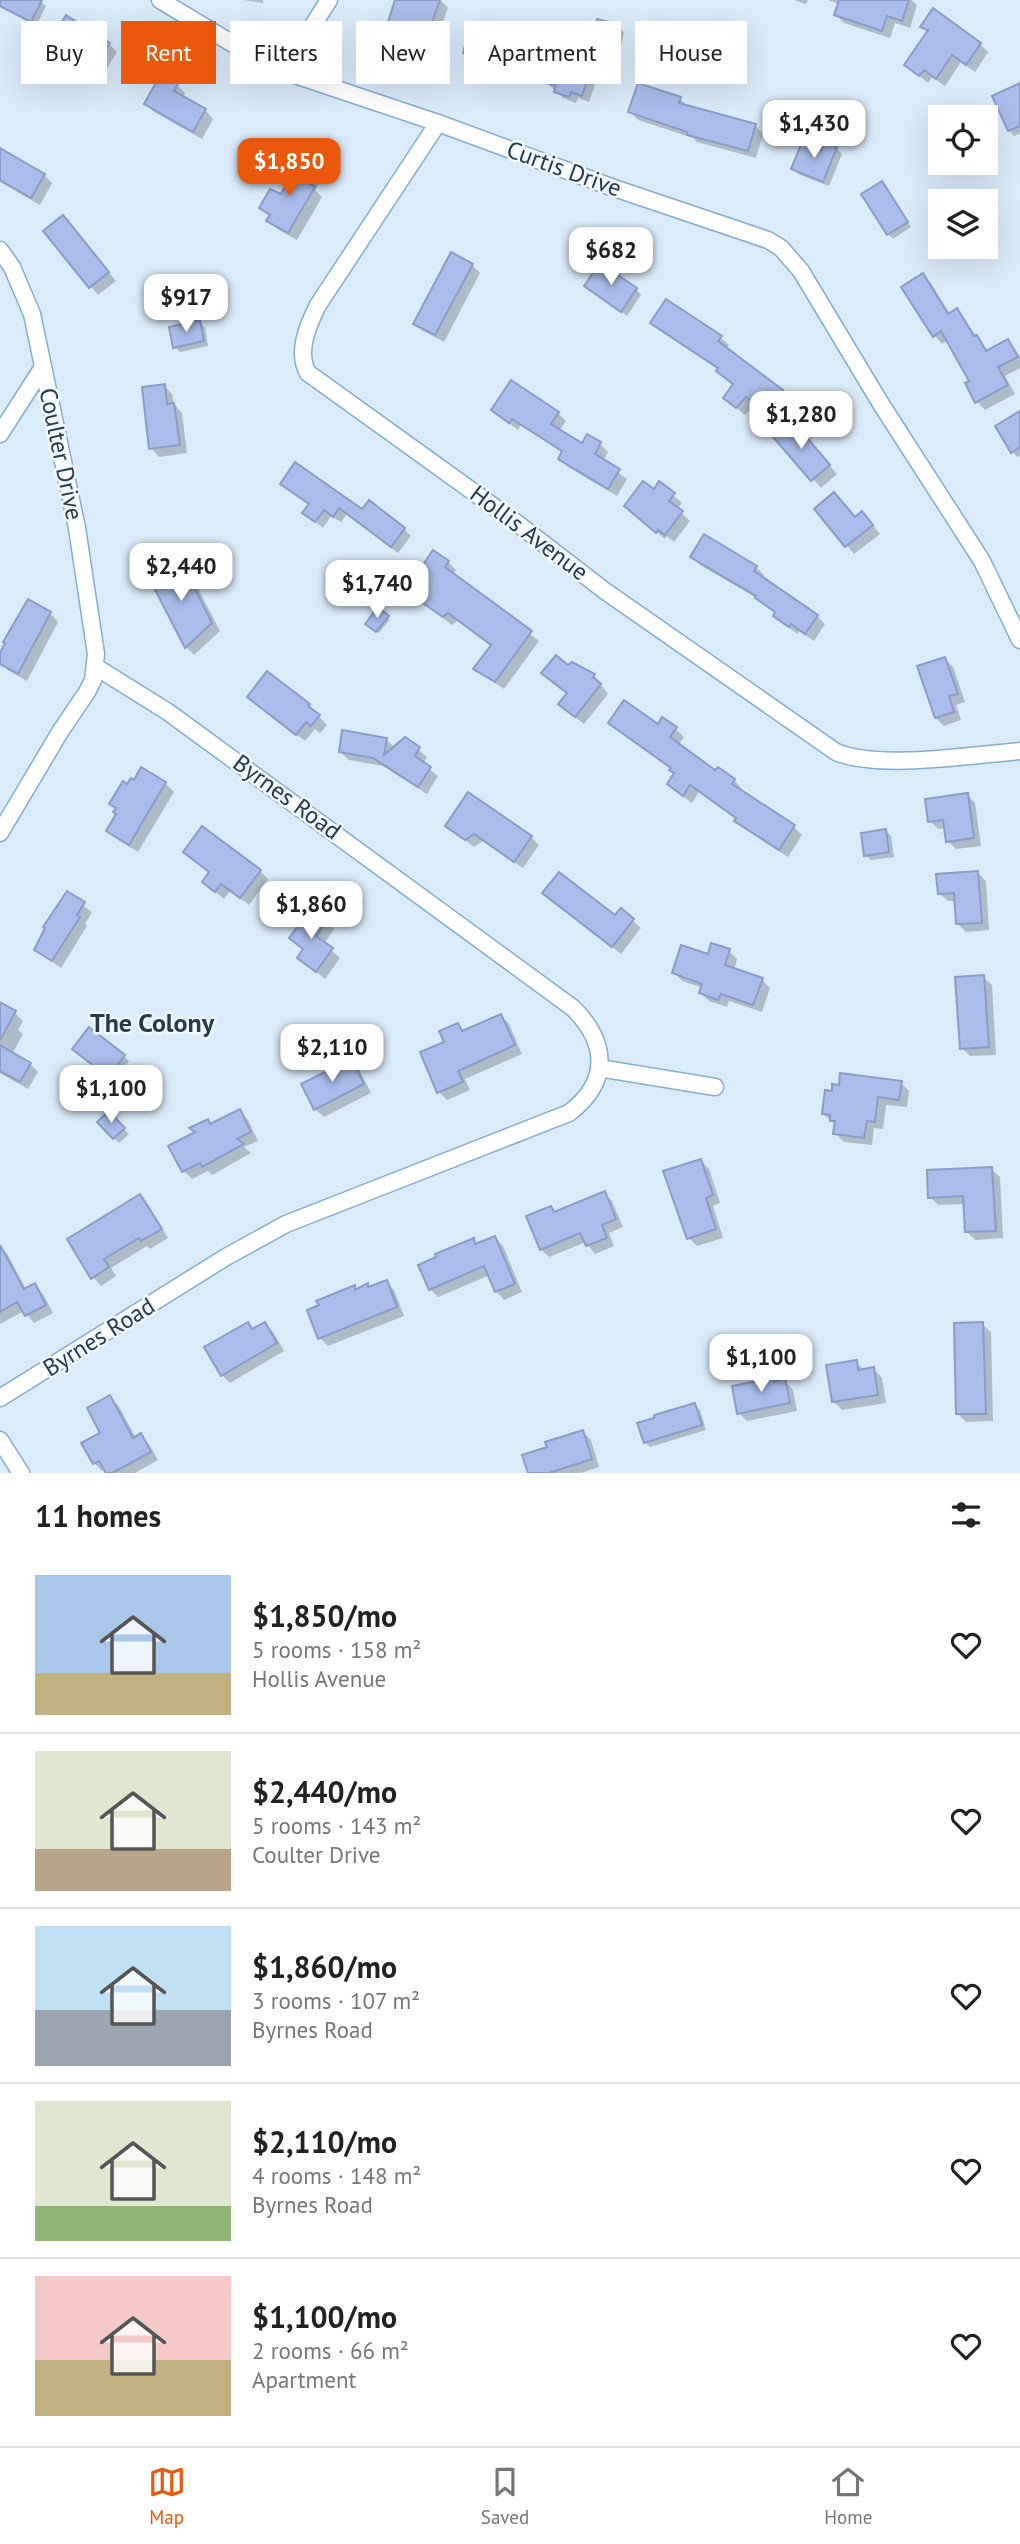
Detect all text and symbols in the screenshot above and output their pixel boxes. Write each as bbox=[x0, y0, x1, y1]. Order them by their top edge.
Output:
chip: Buy bbox=[21, 21, 107, 84]
chip: Rent bbox=[121, 21, 216, 84]
chip: Filters bbox=[230, 21, 342, 84]
chip: New bbox=[356, 21, 450, 84]
chip: Apartment bbox=[464, 21, 621, 84]
chip: House bbox=[635, 21, 747, 84]
pin: $1,430 bbox=[757, 100, 871, 160]
map controls bbox=[928, 105, 998, 259]
button: locate bbox=[928, 105, 998, 175]
text: $1,430 bbox=[778, 108, 850, 137]
street label: Curtis Drive bbox=[502, 133, 626, 204]
pin: $1,850 bbox=[232, 138, 346, 198]
text: $1,850 bbox=[253, 146, 325, 175]
button: layers bbox=[928, 189, 998, 259]
pin: $682 bbox=[570, 228, 652, 287]
text: $682 bbox=[585, 235, 637, 264]
pin: $917 bbox=[145, 274, 227, 334]
text: $917 bbox=[160, 282, 212, 311]
street label: Coulter Drive bbox=[32, 385, 91, 523]
pin: $1,280 bbox=[744, 392, 858, 451]
text: $1,280 bbox=[765, 399, 837, 428]
street label: Hollis Avenue bbox=[464, 478, 595, 587]
pin: $2,440 bbox=[124, 544, 238, 603]
text: $2,440 bbox=[145, 551, 217, 580]
pin: $1,740 bbox=[320, 560, 434, 620]
text: $1,740 bbox=[341, 568, 413, 597]
street label: Byrnes Road bbox=[227, 747, 347, 846]
pin: $1,860 bbox=[254, 881, 368, 941]
text: $1,860 bbox=[275, 889, 347, 918]
district label: The Colony bbox=[90, 1006, 215, 1039]
pin: $2,110 bbox=[275, 1024, 389, 1084]
text: $2,110 bbox=[296, 1032, 368, 1061]
pin: $1,100 bbox=[54, 1066, 168, 1125]
text: $1,100 bbox=[75, 1073, 147, 1102]
street label: Byrnes Road bbox=[37, 1290, 160, 1383]
pin: $1,100 bbox=[704, 1334, 818, 1394]
text: $1,100 bbox=[725, 1342, 797, 1371]
text: 11 homes bbox=[35, 1496, 161, 1535]
icon: filters bbox=[947, 1496, 985, 1534]
text: $1,850/mo bbox=[252, 1596, 397, 1635]
icon: home bbox=[91, 1603, 175, 1687]
icon: heart bbox=[947, 1626, 985, 1664]
text: 5 rooms · 158 m² bbox=[252, 1635, 421, 1664]
text: Hollis Avenue bbox=[252, 1664, 386, 1693]
text: $2,440/mo bbox=[252, 1772, 397, 1811]
icon: home bbox=[91, 1779, 175, 1863]
icon: heart bbox=[947, 1802, 985, 1840]
text: 5 rooms · 143 m² bbox=[252, 1811, 421, 1840]
text: Coulter Drive bbox=[252, 1840, 381, 1869]
text: $1,860/mo bbox=[252, 1947, 397, 1986]
icon: home bbox=[91, 1954, 175, 2038]
icon: heart bbox=[947, 1977, 985, 2015]
text: 3 rooms · 107 m² bbox=[252, 1986, 420, 2015]
text: Byrnes Road bbox=[252, 2015, 373, 2044]
text: $2,110/mo bbox=[252, 2122, 397, 2161]
icon: home bbox=[91, 2129, 175, 2213]
icon: heart bbox=[947, 2152, 985, 2190]
text: 4 rooms · 148 m² bbox=[252, 2161, 421, 2190]
text: Byrnes Road bbox=[252, 2190, 373, 2219]
text: $1,100/mo bbox=[252, 2297, 397, 2336]
icon: home bbox=[91, 2304, 175, 2388]
icon: heart bbox=[947, 2327, 985, 2365]
text: 2 rooms · 66 m² bbox=[252, 2336, 409, 2365]
text: Apartment bbox=[252, 2365, 356, 2394]
tab: Map bbox=[148, 2463, 186, 2529]
tab: Saved bbox=[481, 2463, 529, 2529]
tab: Home bbox=[824, 2463, 872, 2529]

